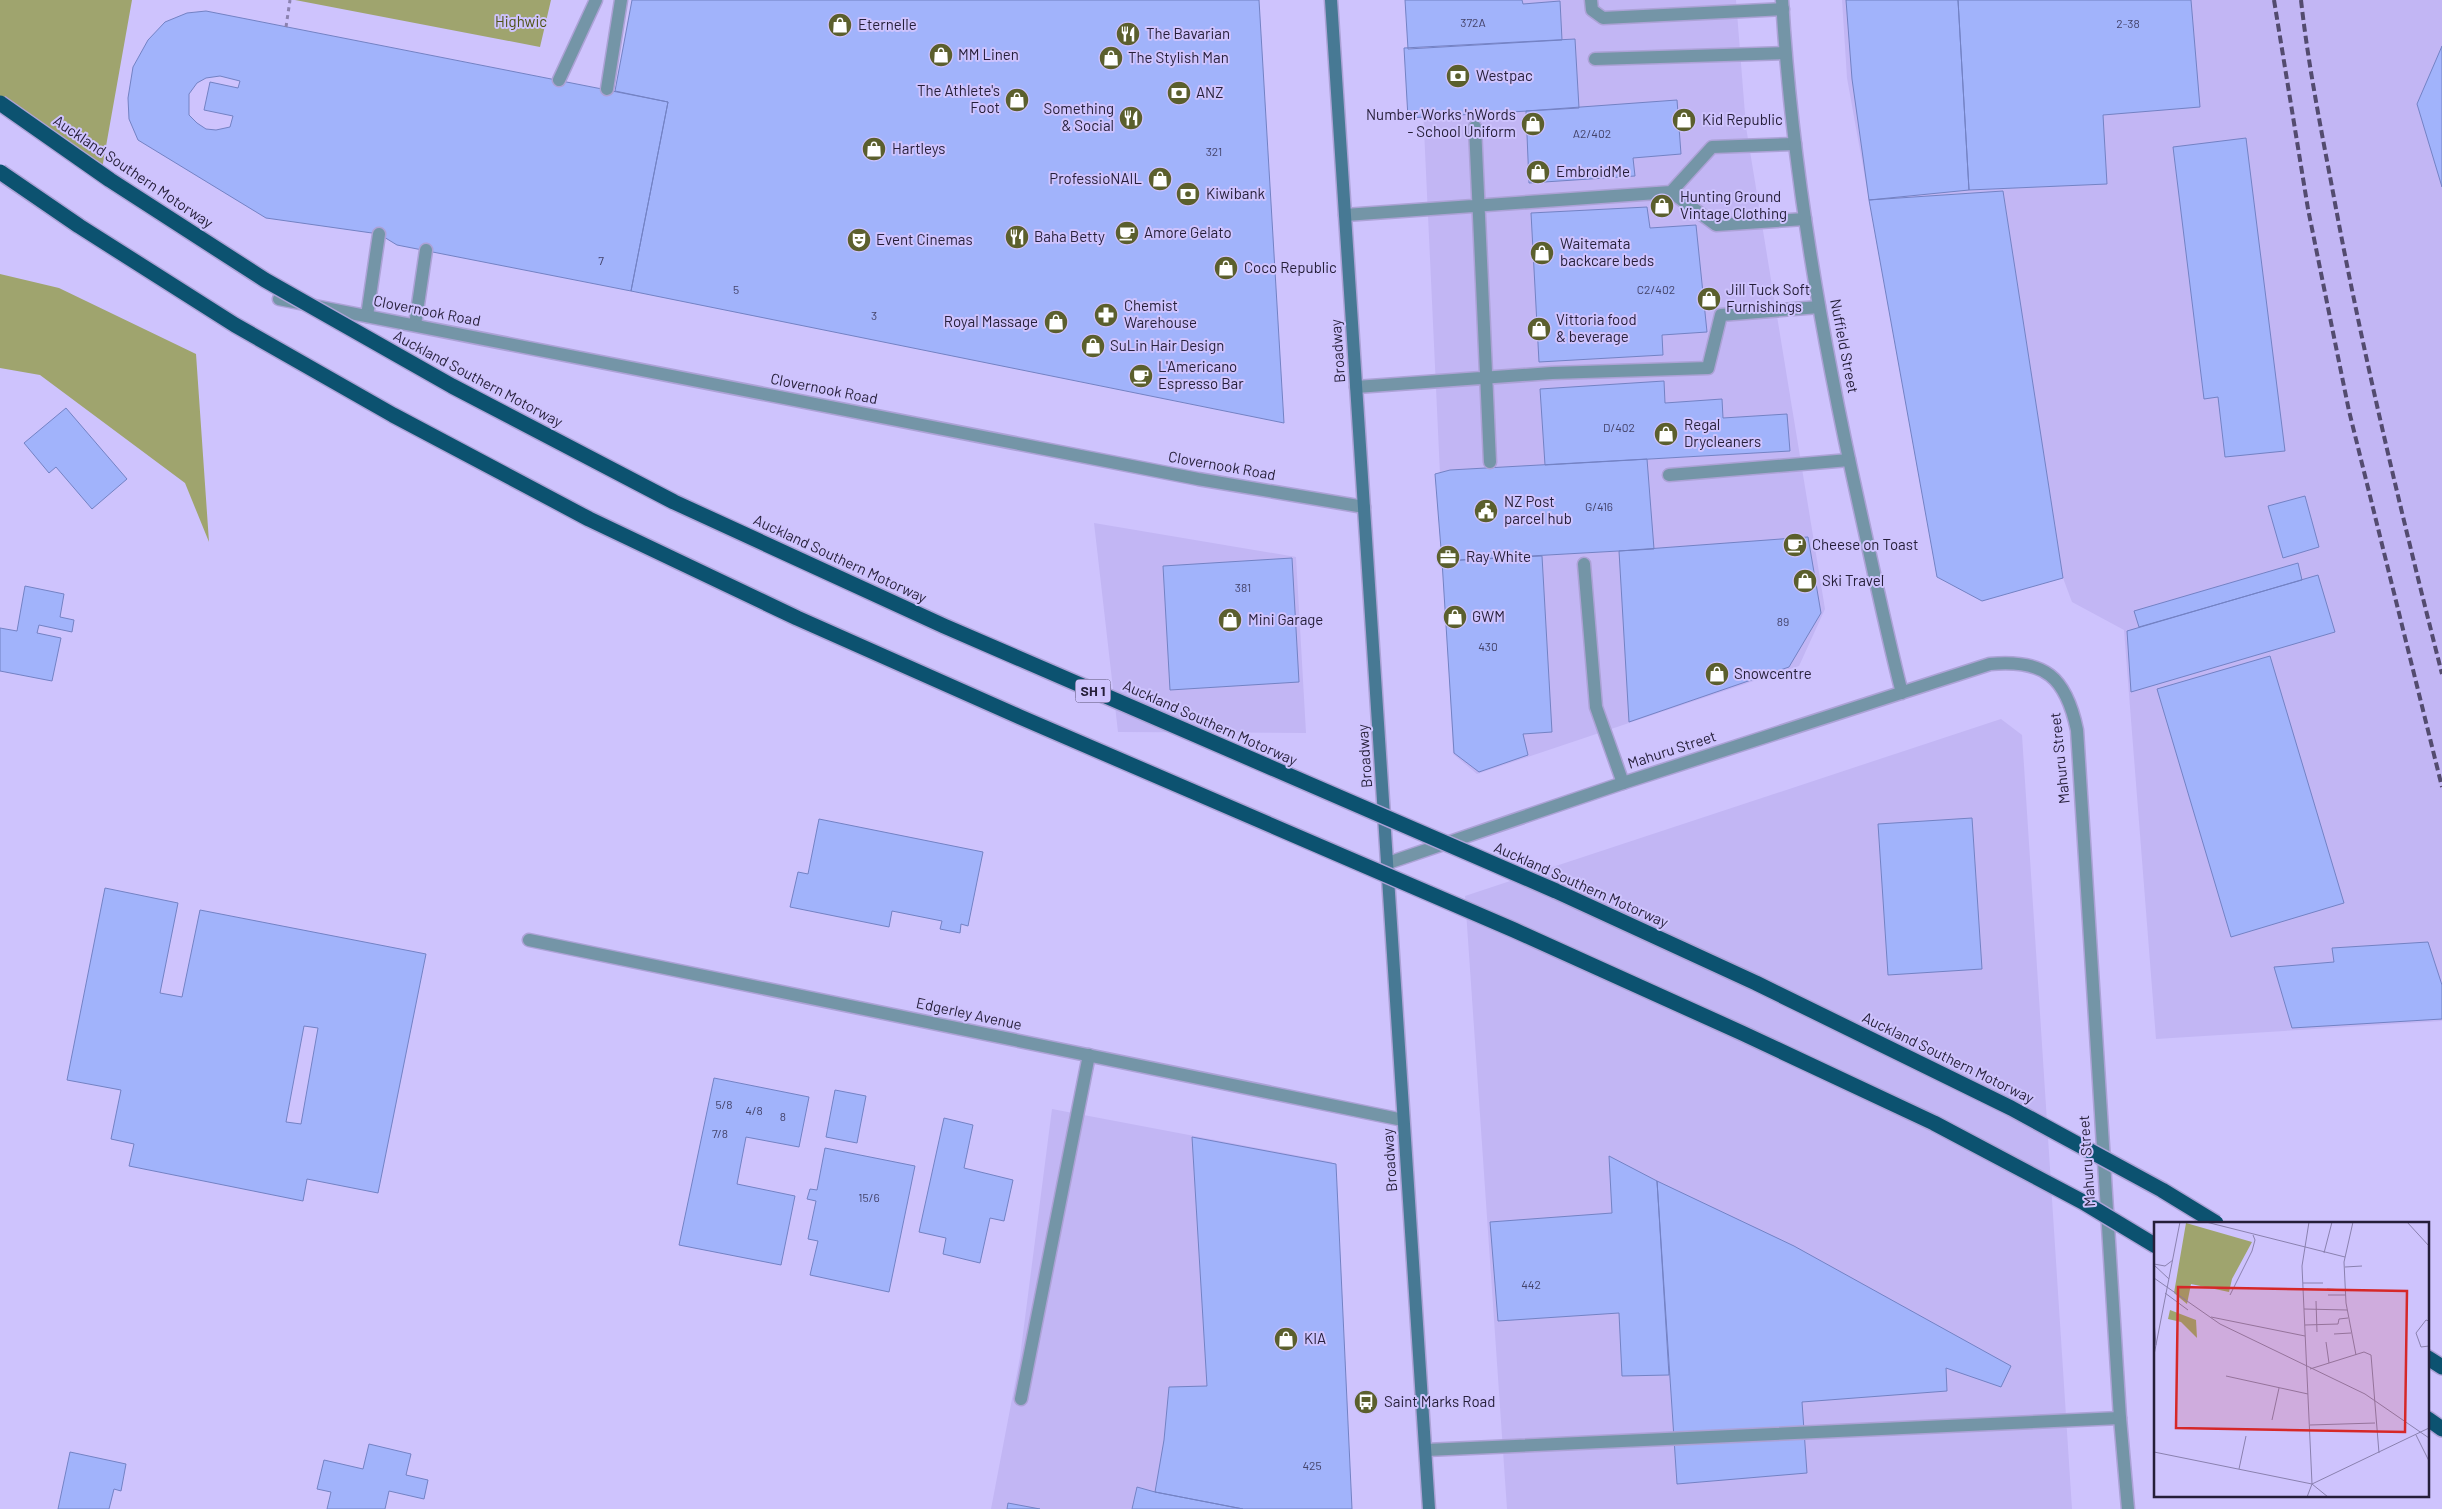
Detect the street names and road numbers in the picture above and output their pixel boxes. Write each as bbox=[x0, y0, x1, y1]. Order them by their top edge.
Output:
street label: Auckland Southern Motorway bbox=[50, 111, 217, 232]
street label: Clovernook Road bbox=[372, 291, 482, 329]
street label: Nuffield Street bbox=[1827, 297, 1863, 395]
street label: Broadway bbox=[1326, 318, 1348, 384]
street label: Auckland Southern Motorway bbox=[391, 326, 566, 430]
street label: Clovernook Road bbox=[769, 369, 879, 407]
street label: Clovernook Road bbox=[1167, 447, 1277, 483]
street label: Auckland Southern Motorway bbox=[751, 510, 930, 606]
street label: Auckland Southern Motorway bbox=[1120, 675, 1300, 769]
road number: SH 1 bbox=[1076, 679, 1110, 702]
street label: Mahuru Street bbox=[2045, 711, 2073, 805]
street label: Broadway bbox=[1353, 723, 1375, 789]
street label: Mahuru Street bbox=[1625, 726, 1718, 772]
street label: Auckland Southern Motorway bbox=[1491, 837, 1671, 931]
street label: Edgerley Avenue bbox=[915, 993, 1024, 1033]
street label: Auckland Southern Motorway bbox=[1860, 1008, 2037, 1107]
street label: Mahuru Street bbox=[2074, 1115, 2098, 1208]
street label: Broadway bbox=[1378, 1127, 1400, 1193]

